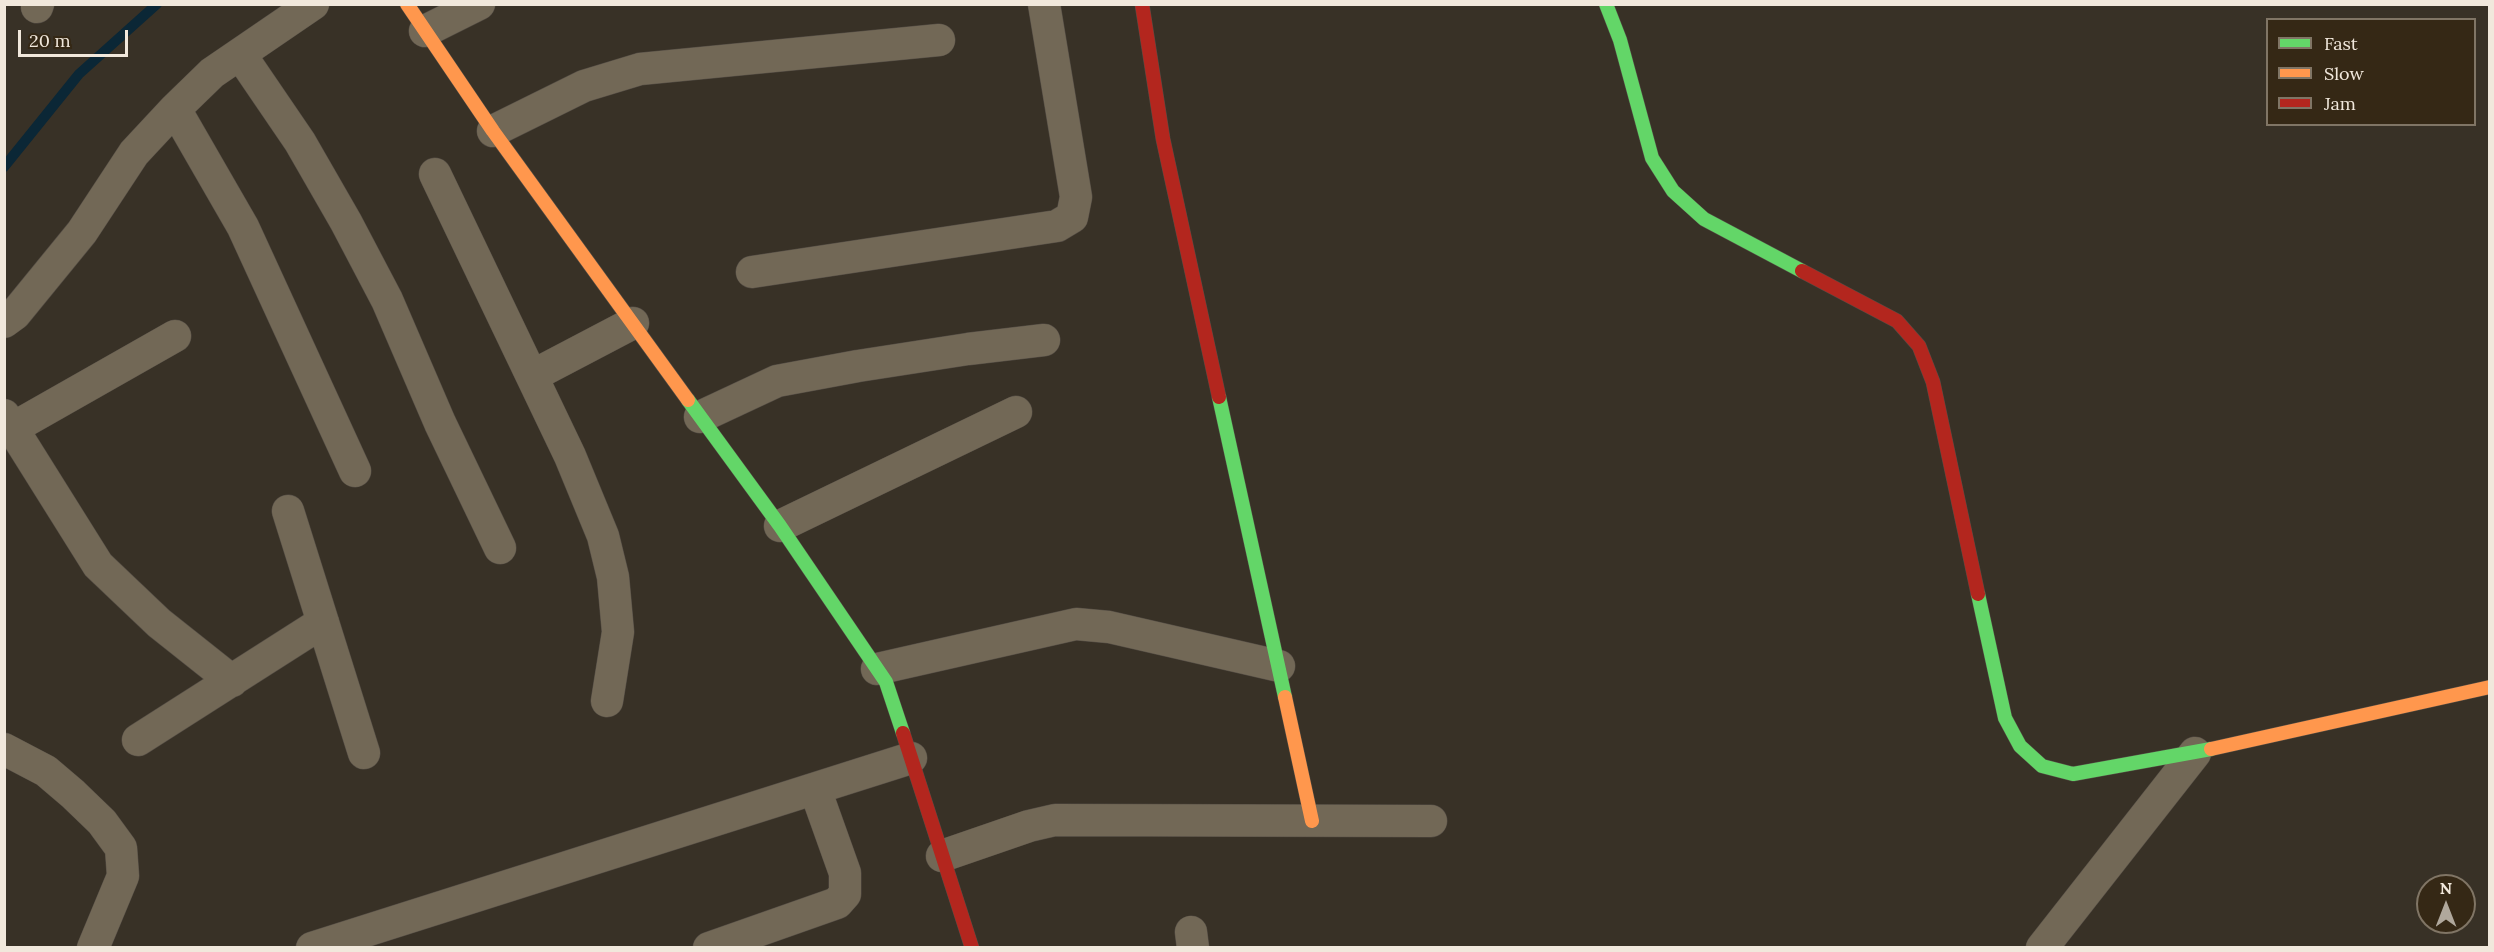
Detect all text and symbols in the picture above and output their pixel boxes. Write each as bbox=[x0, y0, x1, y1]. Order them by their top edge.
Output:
scale bar bbox=[21, 18, 130, 56]
legend bbox=[2266, 18, 2476, 126]
text: 20 m bbox=[29, 29, 71, 52]
text: Fast bbox=[2324, 32, 2358, 55]
text: Slow bbox=[2324, 62, 2364, 85]
text: Jam bbox=[2324, 92, 2356, 115]
north arrow bbox=[2416, 874, 2476, 934]
text: N bbox=[2440, 878, 2452, 898]

